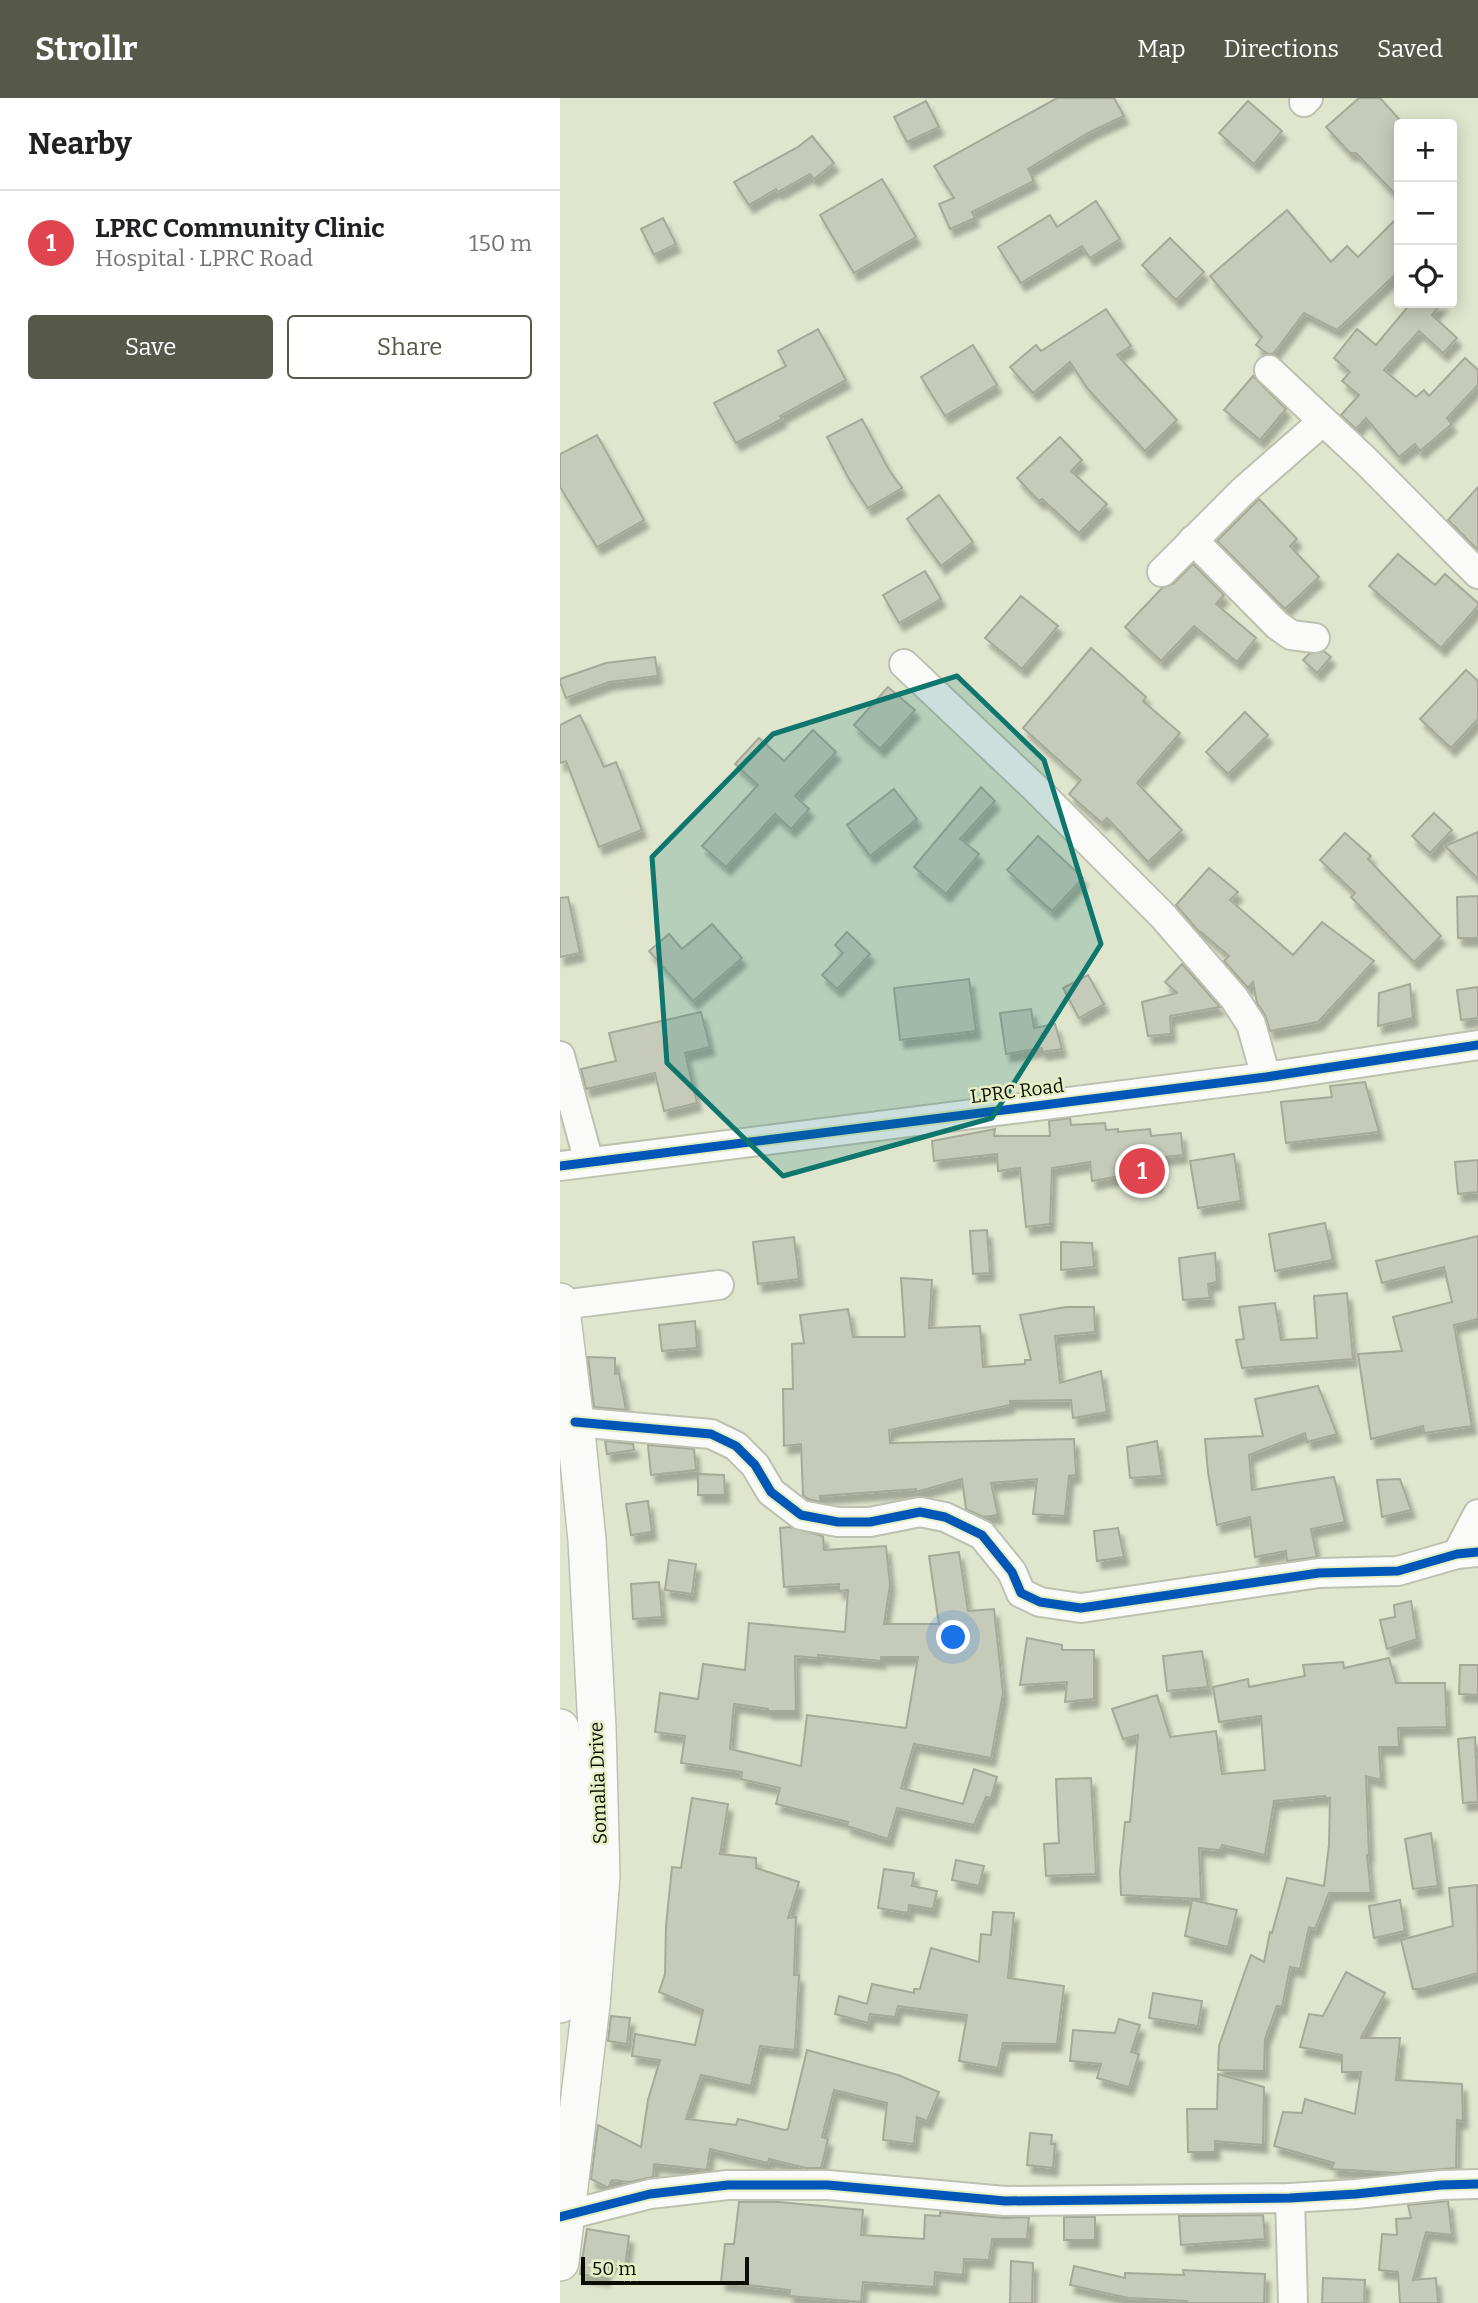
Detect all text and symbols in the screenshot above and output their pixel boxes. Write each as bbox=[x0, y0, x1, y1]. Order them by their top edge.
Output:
text: Strollr bbox=[35, 29, 138, 69]
text: Map bbox=[1137, 35, 1186, 63]
text: Directions bbox=[1224, 35, 1339, 63]
text: Saved bbox=[1377, 35, 1443, 63]
map controls bbox=[1394, 119, 1457, 308]
button: + bbox=[1394, 119, 1457, 182]
text: Nearby bbox=[28, 126, 132, 162]
button: − bbox=[1394, 182, 1457, 245]
text: LPRC Community Clinic bbox=[95, 213, 385, 244]
text: 1 bbox=[46, 229, 56, 257]
text: 150 m bbox=[469, 229, 532, 257]
text: Hospital · LPRC Road bbox=[95, 244, 313, 272]
button: locate bbox=[1394, 245, 1457, 308]
button: Save bbox=[28, 315, 273, 379]
button: Share bbox=[287, 315, 532, 379]
street label: LPRC Road bbox=[969, 1074, 1065, 1108]
pin: 1 bbox=[1119, 1145, 1165, 1197]
your location bbox=[936, 1620, 970, 1654]
street label: Somalia Drive bbox=[584, 1721, 612, 1845]
scale bar bbox=[581, 2254, 749, 2286]
text: 50 m bbox=[592, 2257, 636, 2280]

